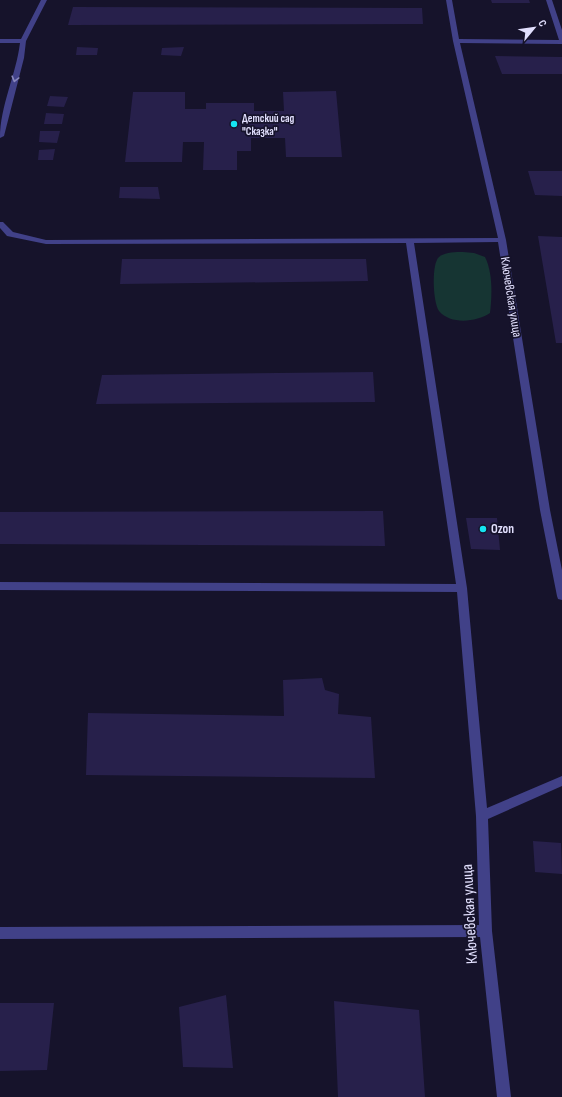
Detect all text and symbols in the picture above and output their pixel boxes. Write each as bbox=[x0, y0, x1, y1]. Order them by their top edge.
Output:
north arrow bbox=[514, 8, 554, 48]
text: С bbox=[535, 18, 550, 29]
one-way arrow bbox=[11, 75, 20, 82]
place label: Детский сад "Сказка" bbox=[242, 112, 294, 138]
marker: Детский сад "Сказка" bbox=[229, 119, 239, 129]
street label: Ключевская улица bbox=[497, 256, 525, 338]
place label: Ozon bbox=[491, 521, 514, 537]
marker: Ozon bbox=[478, 524, 488, 534]
street label: Ключевская улица bbox=[458, 864, 482, 964]

